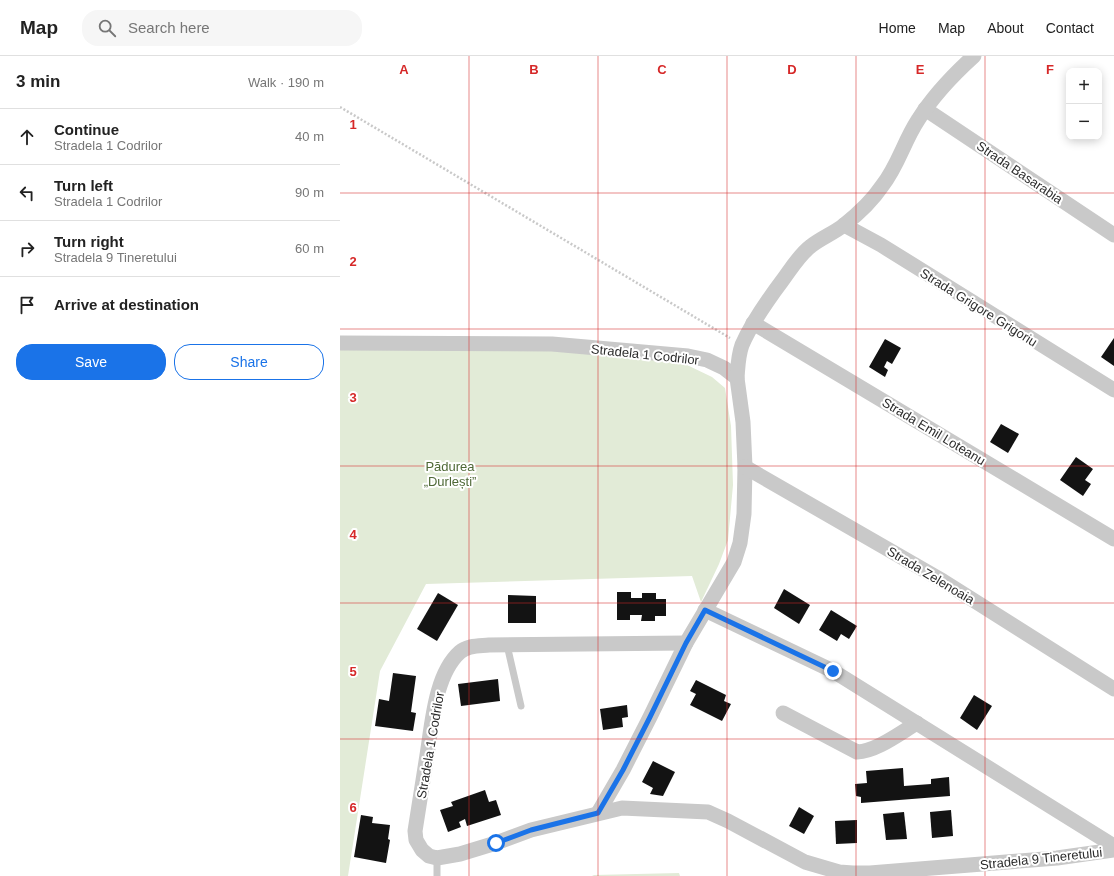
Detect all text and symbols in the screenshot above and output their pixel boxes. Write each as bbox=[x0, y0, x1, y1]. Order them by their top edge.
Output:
search box bbox=[82, 10, 362, 46]
text: Map bbox=[20, 17, 58, 38]
icon: search bbox=[96, 17, 118, 39]
text: Search here bbox=[128, 19, 210, 36]
text: Home bbox=[879, 20, 916, 36]
text: Map bbox=[938, 20, 965, 36]
text: About bbox=[987, 20, 1024, 36]
text: Contact bbox=[1046, 20, 1094, 36]
text: A bbox=[399, 62, 409, 77]
text: B bbox=[529, 62, 539, 77]
text: C bbox=[657, 62, 667, 77]
text: D bbox=[787, 62, 797, 77]
text: E bbox=[916, 62, 925, 77]
text: F bbox=[1046, 62, 1054, 77]
map controls bbox=[1066, 68, 1102, 140]
button: + bbox=[1066, 68, 1102, 104]
text: 3 min bbox=[16, 72, 60, 91]
text: Walk · 190 m bbox=[248, 75, 324, 90]
button: − bbox=[1066, 104, 1102, 140]
text: 1 bbox=[349, 117, 357, 132]
text: Continue bbox=[54, 121, 119, 138]
icon: ahead bbox=[16, 126, 38, 148]
text: 40 m bbox=[295, 129, 324, 144]
text: Stradela 1 Codrilor bbox=[54, 138, 162, 153]
street label: Strada Basarabia bbox=[974, 138, 1066, 207]
text: Turn left bbox=[54, 177, 113, 194]
icon: left bbox=[16, 182, 38, 204]
text: 90 m bbox=[295, 185, 324, 200]
text: Stradela 1 Codrilor bbox=[54, 194, 162, 209]
text: Turn right bbox=[54, 233, 124, 250]
icon: right bbox=[16, 238, 38, 260]
text: 60 m bbox=[295, 241, 324, 256]
text: Stradela 9 Tineretului bbox=[54, 250, 177, 265]
text: 2 bbox=[349, 254, 357, 269]
street label: Strada Grigore Grigoriu bbox=[917, 265, 1040, 350]
icon: arrive bbox=[16, 294, 38, 316]
text: Arrive at destination bbox=[54, 296, 199, 313]
street label: Stradela 1 Codrilor bbox=[590, 341, 700, 368]
button: Save bbox=[16, 344, 166, 380]
button: Share bbox=[174, 344, 324, 380]
text: 3 bbox=[349, 390, 357, 405]
street label: Strada Emil Loteanu bbox=[879, 395, 988, 468]
park label: Pădurea „Durlești” bbox=[424, 459, 476, 489]
text: 4 bbox=[349, 527, 357, 542]
street label: Strada Zelenoaia bbox=[884, 544, 978, 608]
route end bbox=[824, 662, 842, 680]
text: 5 bbox=[349, 664, 357, 679]
street label: Stradela 1 Codrilor bbox=[414, 690, 447, 800]
text: 6 bbox=[349, 800, 357, 815]
route start bbox=[487, 834, 505, 852]
street label: Stradela 9 Tineretului bbox=[979, 845, 1103, 872]

